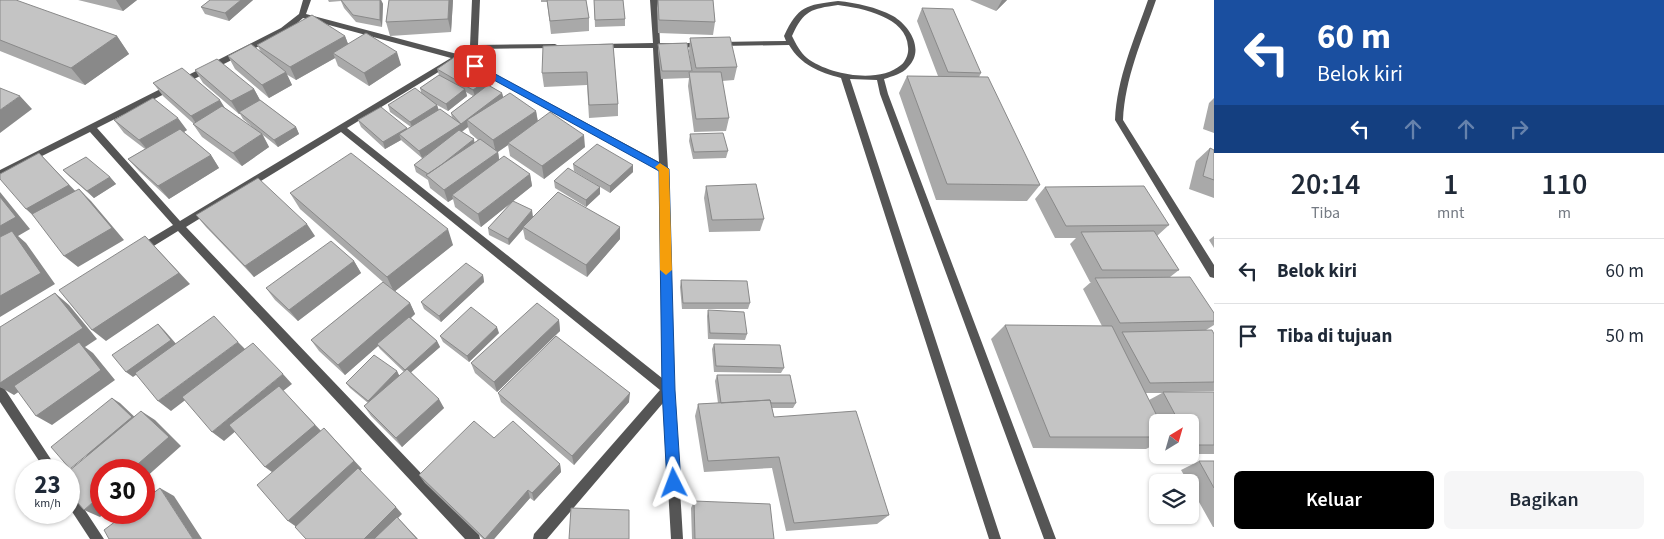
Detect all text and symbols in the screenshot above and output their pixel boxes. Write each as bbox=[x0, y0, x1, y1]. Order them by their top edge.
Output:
text: 60 m bbox=[1317, 12, 1391, 62]
icon: left bbox=[1234, 20, 1299, 85]
pin bbox=[454, 45, 496, 87]
icon: arrive bbox=[461, 52, 489, 80]
text: Belok kiri bbox=[1317, 58, 1403, 90]
icon: left bbox=[1346, 115, 1374, 143]
icon: ahead bbox=[1399, 115, 1427, 143]
icon: ahead bbox=[1452, 115, 1480, 143]
icon: right bbox=[1505, 115, 1533, 143]
text: 20:14 bbox=[1291, 163, 1360, 206]
text: 1 bbox=[1443, 163, 1459, 206]
text: 110 bbox=[1541, 163, 1587, 206]
text: Tiba bbox=[1311, 202, 1340, 224]
text: mnt bbox=[1437, 202, 1465, 224]
text: m bbox=[1558, 202, 1571, 224]
icon: left bbox=[1234, 257, 1262, 285]
text: Belok kiri bbox=[1277, 258, 1357, 285]
text: 60 m bbox=[1606, 258, 1644, 285]
icon: arrive bbox=[1234, 322, 1262, 350]
text: Tiba di tujuan bbox=[1277, 323, 1392, 350]
text: 50 m bbox=[1606, 323, 1644, 350]
north arrow bbox=[1149, 414, 1199, 464]
map controls bbox=[1149, 414, 1199, 524]
position arrow bbox=[647, 456, 699, 508]
speed limit sign: 30 bbox=[90, 459, 155, 524]
text: 23 bbox=[34, 467, 61, 503]
button: Keluar bbox=[1234, 471, 1434, 529]
button: Bagikan bbox=[1444, 471, 1644, 529]
button: layers bbox=[1149, 474, 1199, 524]
text: km/h bbox=[34, 495, 61, 512]

